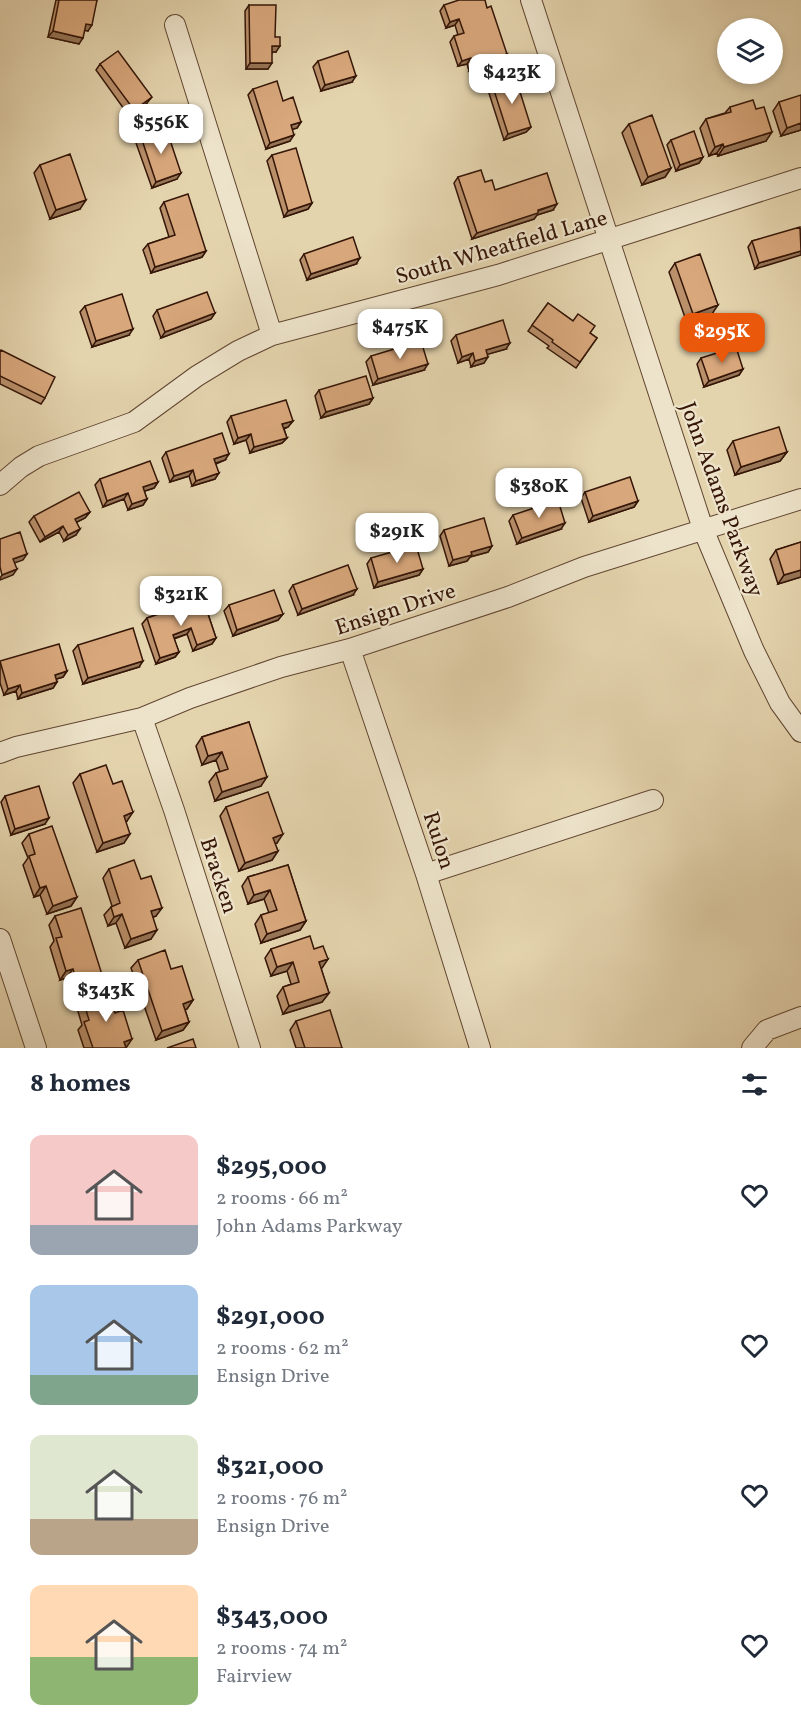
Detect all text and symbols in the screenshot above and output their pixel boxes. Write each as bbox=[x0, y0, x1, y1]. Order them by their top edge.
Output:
map controls bbox=[717, 18, 783, 84]
button: layers bbox=[717, 18, 783, 84]
pin: $423K bbox=[470, 54, 554, 105]
text: $423K bbox=[483, 59, 541, 87]
pin: $556K bbox=[119, 104, 203, 155]
text: $556K bbox=[133, 109, 189, 137]
street label: South Wheatfield Lane bbox=[392, 203, 611, 293]
pin: $475K bbox=[358, 309, 442, 360]
pin: $295K bbox=[680, 313, 764, 364]
text: $475K bbox=[372, 314, 428, 342]
text: $295K bbox=[694, 318, 750, 346]
street label: John Adams Parkway bbox=[671, 398, 770, 602]
pin: $380K bbox=[497, 468, 581, 519]
text: $380K bbox=[509, 473, 569, 501]
pin: $291K bbox=[355, 513, 439, 564]
text: $291K bbox=[369, 518, 425, 546]
pin: $321K bbox=[139, 576, 223, 627]
street label: Ensign Drive bbox=[332, 576, 460, 644]
text: $321K bbox=[154, 581, 208, 609]
street label: Rulon bbox=[414, 808, 461, 874]
street label: Bracken bbox=[191, 834, 244, 918]
pin: $343K bbox=[64, 972, 148, 1023]
text: $343K bbox=[77, 977, 135, 1005]
text: 8 homes bbox=[30, 1066, 131, 1102]
icon: filters bbox=[738, 1068, 771, 1101]
text: $295,000 bbox=[216, 1149, 327, 1185]
icon: home bbox=[78, 1159, 150, 1231]
icon: heart bbox=[738, 1179, 771, 1212]
text: 2 rooms · 66 m² bbox=[216, 1185, 348, 1213]
text: John Adams Parkway bbox=[216, 1213, 403, 1241]
text: $291,000 bbox=[216, 1299, 325, 1335]
icon: home bbox=[78, 1309, 150, 1381]
icon: heart bbox=[738, 1329, 771, 1362]
text: 2 rooms · 62 m² bbox=[216, 1335, 349, 1363]
text: Ensign Drive bbox=[216, 1363, 330, 1391]
text: $321,000 bbox=[216, 1449, 324, 1485]
icon: home bbox=[78, 1459, 150, 1531]
icon: heart bbox=[738, 1479, 771, 1512]
text: 2 rooms · 76 m² bbox=[216, 1485, 348, 1513]
text: Ensign Drive bbox=[216, 1513, 330, 1541]
text: $343,000 bbox=[216, 1599, 328, 1635]
icon: home bbox=[78, 1609, 150, 1681]
icon: heart bbox=[738, 1629, 771, 1662]
text: 2 rooms · 74 m² bbox=[216, 1635, 347, 1663]
text: Fairview bbox=[216, 1663, 292, 1691]

